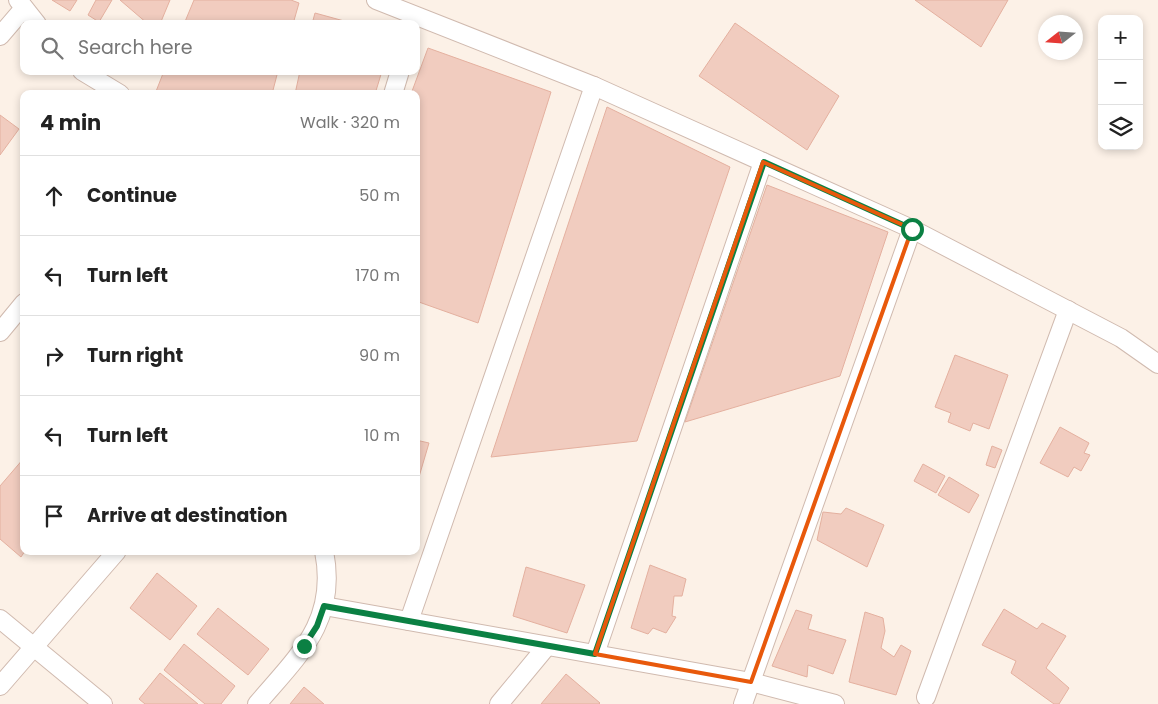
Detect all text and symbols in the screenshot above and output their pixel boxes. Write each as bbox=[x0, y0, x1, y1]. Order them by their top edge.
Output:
north arrow bbox=[1038, 15, 1083, 60]
map controls bbox=[1098, 15, 1143, 150]
button: + bbox=[1098, 15, 1143, 60]
search box bbox=[20, 20, 420, 75]
icon: search bbox=[38, 34, 66, 62]
text: Search here bbox=[78, 34, 192, 61]
button: − bbox=[1098, 60, 1143, 105]
button: layers bbox=[1098, 105, 1143, 150]
text: 4 min bbox=[40, 108, 101, 137]
text: Walk · 320 m bbox=[300, 111, 400, 134]
icon: ahead bbox=[40, 182, 68, 210]
text: Continue bbox=[87, 182, 177, 209]
text: 50 m bbox=[359, 184, 400, 207]
route start bbox=[901, 218, 924, 241]
icon: left bbox=[40, 262, 68, 290]
text: Turn left bbox=[87, 262, 168, 289]
text: 170 m bbox=[355, 264, 400, 287]
icon: right bbox=[40, 342, 68, 370]
text: Turn right bbox=[87, 342, 183, 369]
text: 90 m bbox=[359, 344, 400, 367]
icon: left bbox=[40, 422, 68, 450]
text: Turn left bbox=[87, 422, 168, 449]
text: 10 m bbox=[364, 424, 400, 447]
icon: arrive bbox=[40, 502, 68, 530]
text: Arrive at destination bbox=[87, 502, 288, 529]
route end bbox=[293, 635, 316, 658]

